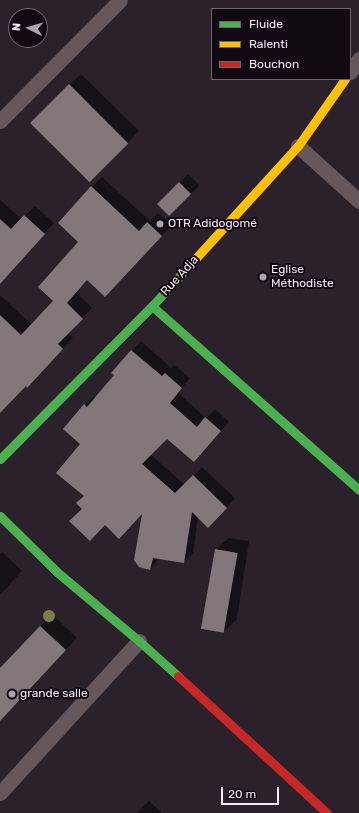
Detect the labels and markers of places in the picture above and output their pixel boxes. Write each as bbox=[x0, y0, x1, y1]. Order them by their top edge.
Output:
place label: OTR Adidogomé bbox=[168, 217, 257, 231]
marker: OTR Adidogomé bbox=[155, 219, 165, 229]
place label: Eglise Méthodiste bbox=[271, 263, 334, 291]
marker: Eglise Méthodiste bbox=[258, 272, 268, 282]
place label: grande salle bbox=[20, 687, 88, 701]
marker: grande salle bbox=[7, 689, 17, 699]

